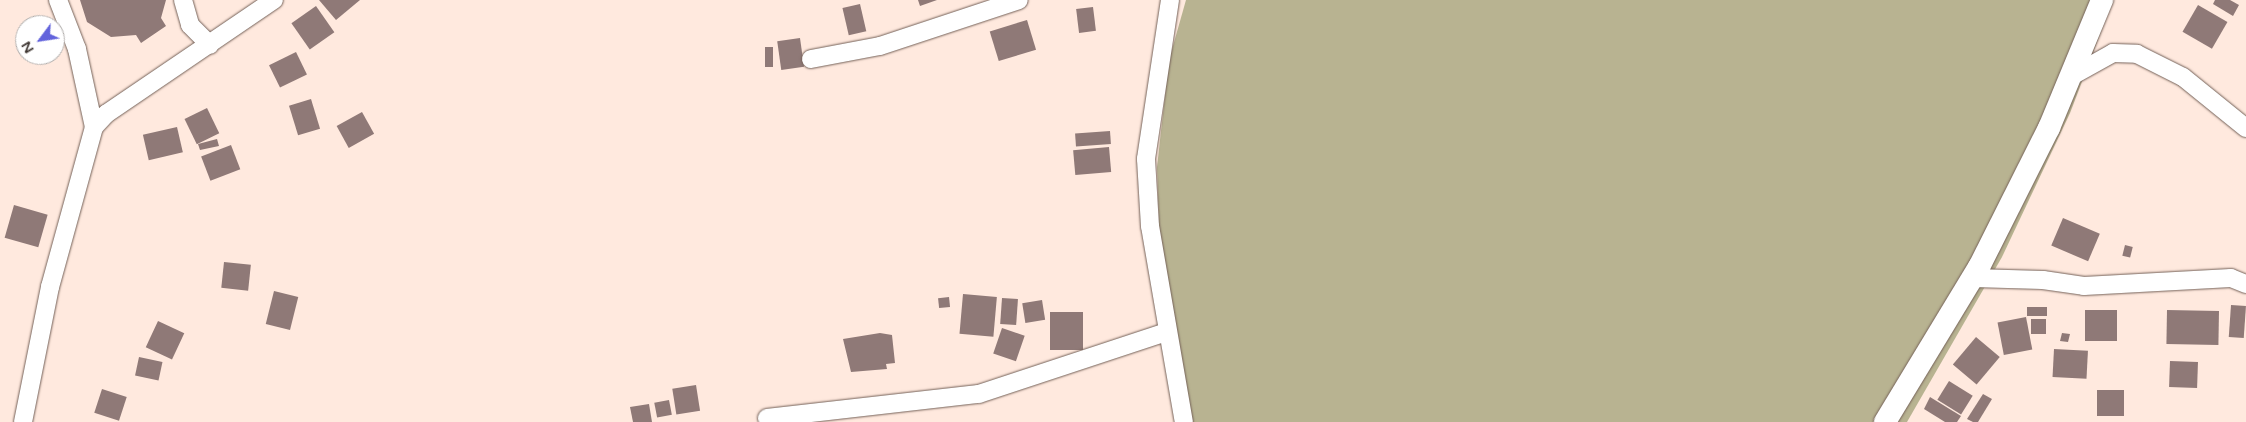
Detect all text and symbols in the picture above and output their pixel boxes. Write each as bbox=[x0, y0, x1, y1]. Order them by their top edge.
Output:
north arrow bbox=[15, 15, 65, 65]
text: N bbox=[17, 38, 38, 57]

